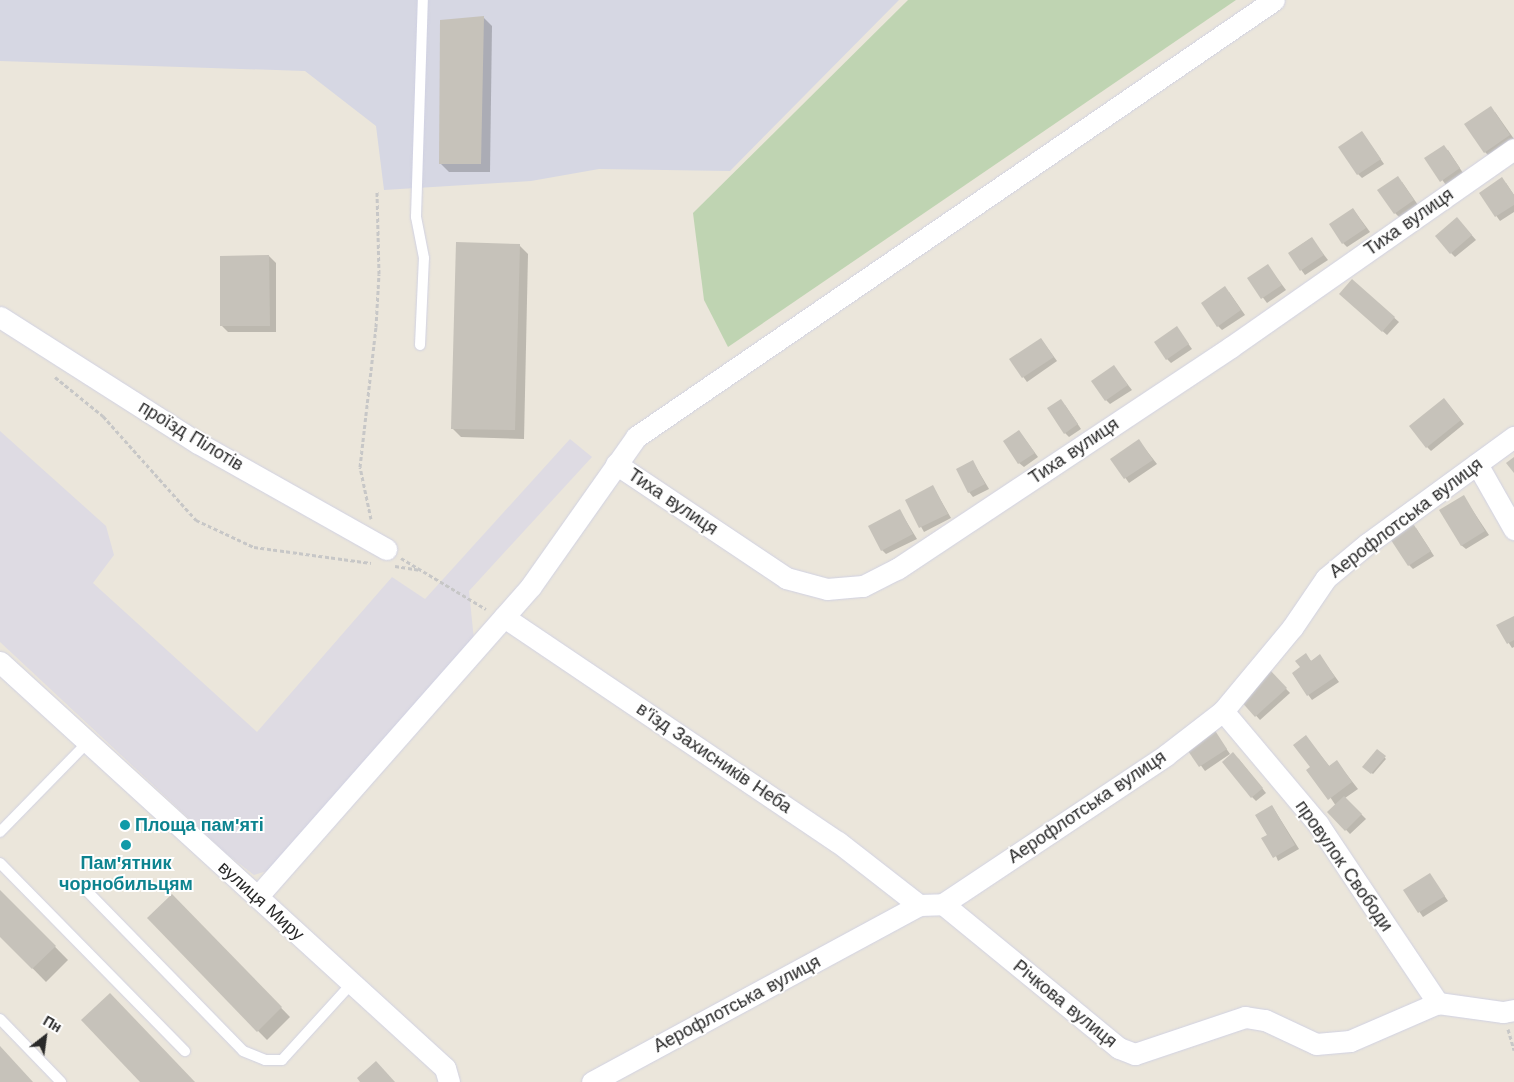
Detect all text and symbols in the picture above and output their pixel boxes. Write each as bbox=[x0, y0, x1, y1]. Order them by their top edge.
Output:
street label: Тиха вулиця bbox=[1360, 183, 1458, 261]
street label: проїзд Пілотів bbox=[135, 396, 247, 476]
street label: Тиха вулиця bbox=[1025, 413, 1123, 489]
street label: Аерофлотська вулиця bbox=[1325, 453, 1487, 583]
street label: Тиха вулиця bbox=[624, 464, 722, 540]
street label: в'їзд Захисників Неба bbox=[632, 698, 796, 818]
street label: Аерофлотська вулиця bbox=[1004, 746, 1170, 868]
street label: провулок Свободи bbox=[1291, 796, 1397, 936]
place label: Площа пам'яті bbox=[135, 814, 264, 836]
marker: Площа пам'яті bbox=[119, 819, 131, 831]
marker: Пам'ятник чорнобильцям bbox=[120, 839, 132, 851]
place label: Пам'ятник чорнобильцям bbox=[59, 853, 193, 896]
street label: вулиця Миру bbox=[214, 857, 308, 945]
street label: Аерофлотська вулиця bbox=[650, 951, 824, 1057]
street label: Річкова вулиця bbox=[1009, 956, 1121, 1052]
north arrow bbox=[20, 1012, 70, 1062]
text: Пн bbox=[40, 1012, 65, 1036]

